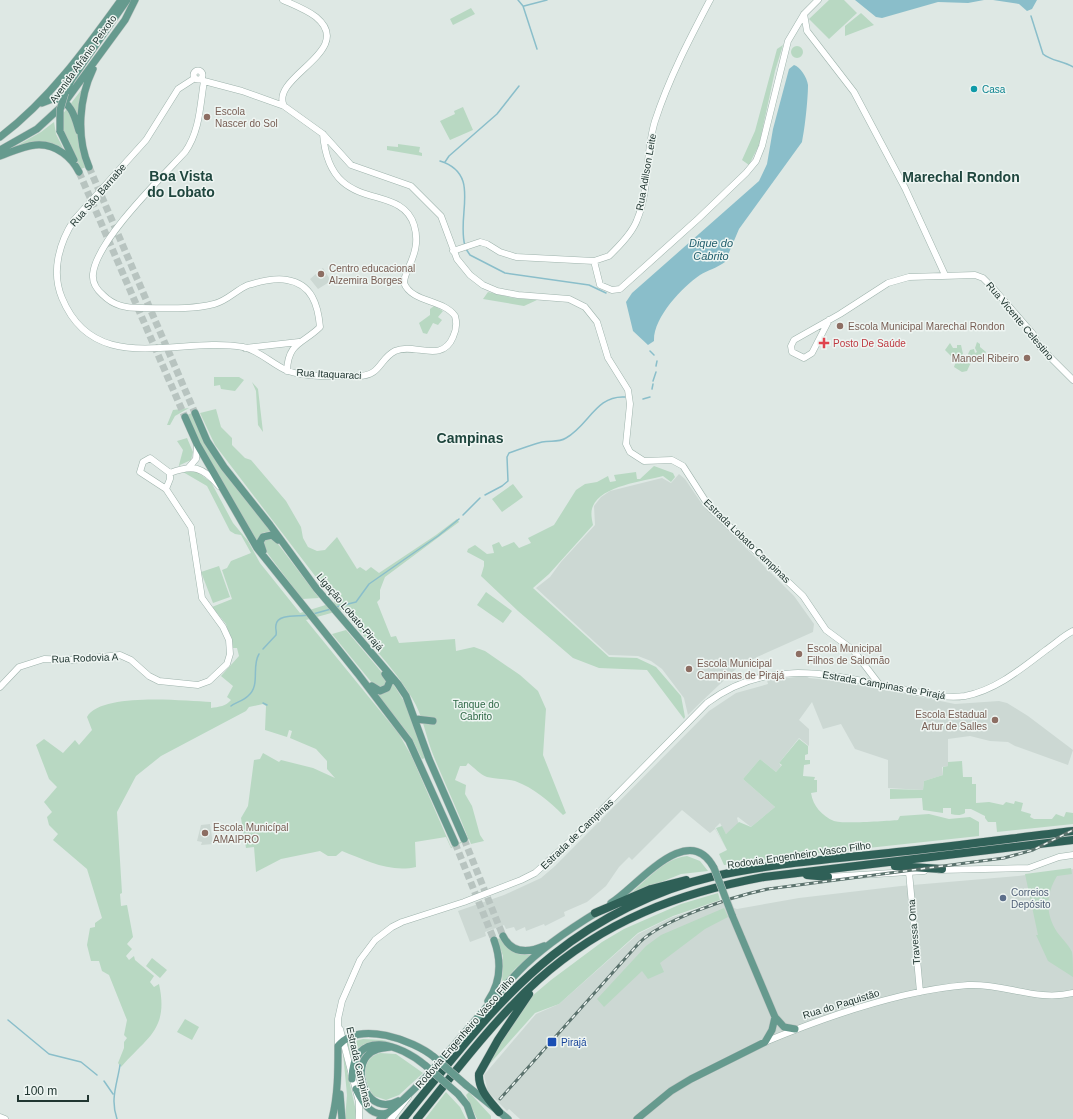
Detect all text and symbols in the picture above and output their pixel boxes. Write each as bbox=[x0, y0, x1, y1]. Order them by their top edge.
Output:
street label: Avenida Afrânio Peixoto bbox=[47, 13, 119, 105]
marker: Casa bbox=[969, 84, 979, 94]
place label: Casa bbox=[982, 84, 1006, 95]
place label: Escola Nascer do Sol bbox=[215, 106, 278, 129]
marker: Escola Nascer do Sol bbox=[202, 112, 212, 122]
street label: Rua Adilson Leite bbox=[634, 132, 658, 211]
street label: Rua São Barnabe bbox=[68, 161, 129, 229]
district label: Boa Vista do Lobato bbox=[147, 168, 215, 200]
district label: Marechal Rondon bbox=[902, 169, 1020, 185]
water label: Dique do Cabrito bbox=[689, 237, 733, 262]
place label: Centro educacional Alzemira Borges bbox=[329, 263, 415, 286]
marker: Centro educacional Alzemira Borges bbox=[316, 269, 326, 279]
street label: Rua Vicente Celestino bbox=[984, 280, 1056, 363]
marker: Escola Municipal Marechal Rondon bbox=[835, 321, 845, 331]
place label: Escola Municipal Marechal Rondon bbox=[848, 321, 1005, 332]
marker: Posto De Saúde bbox=[818, 337, 830, 349]
place label: Posto De Saúde bbox=[833, 338, 906, 349]
place label: Manoel Ribeiro bbox=[952, 353, 1019, 364]
marker: Manoel Ribeiro bbox=[1022, 353, 1032, 363]
street label: Rua Itaquaraci bbox=[296, 367, 362, 381]
district label: Campinas bbox=[437, 430, 504, 446]
street label: Estrada Lobato Campinas bbox=[702, 497, 792, 585]
street label: Ligação Lobato-Pirajá bbox=[315, 571, 386, 653]
place label: Escola Municipal Filhos de Salomão bbox=[807, 643, 890, 666]
marker: Escola Municipal Filhos de Salomão bbox=[794, 649, 804, 659]
street label: Rua Rodovia A bbox=[51, 651, 119, 665]
place label: Escola Municipal Campinas de Pirajá bbox=[697, 658, 785, 681]
marker: Escola Municipal Campinas de Pirajá bbox=[684, 664, 694, 674]
street label: Estrada Campinas de Pirajá bbox=[822, 669, 947, 701]
park label: Tanque do Cabrito bbox=[453, 699, 500, 722]
place label: Escola Estadual Artur de Salles bbox=[915, 709, 987, 732]
marker: Escola Estadual Artur de Salles bbox=[990, 715, 1000, 725]
street label: Estrada de Campinas bbox=[539, 797, 615, 871]
place label: Escola Municípal AMAIPRO bbox=[213, 822, 289, 845]
marker: Escola Municípal AMAIPRO bbox=[200, 828, 210, 838]
street label: Rodovia Engenheiro Vasco Filho bbox=[726, 839, 872, 871]
place label: Correios Depósito bbox=[1011, 887, 1051, 910]
marker: Correios Depósito bbox=[998, 893, 1008, 903]
street label: Travessa Oma bbox=[906, 899, 922, 965]
street label: Rodovia Engenheiro Vasco Filho bbox=[413, 973, 517, 1090]
street label: Rua do Paquistão bbox=[801, 987, 881, 1021]
street label: Estrada Campinas bbox=[344, 1026, 374, 1108]
marker: Pirajá bbox=[546, 1036, 558, 1048]
place label: Pirajá bbox=[561, 1037, 587, 1048]
scale bar bbox=[18, 1077, 88, 1103]
text: 100 m bbox=[24, 1084, 57, 1098]

